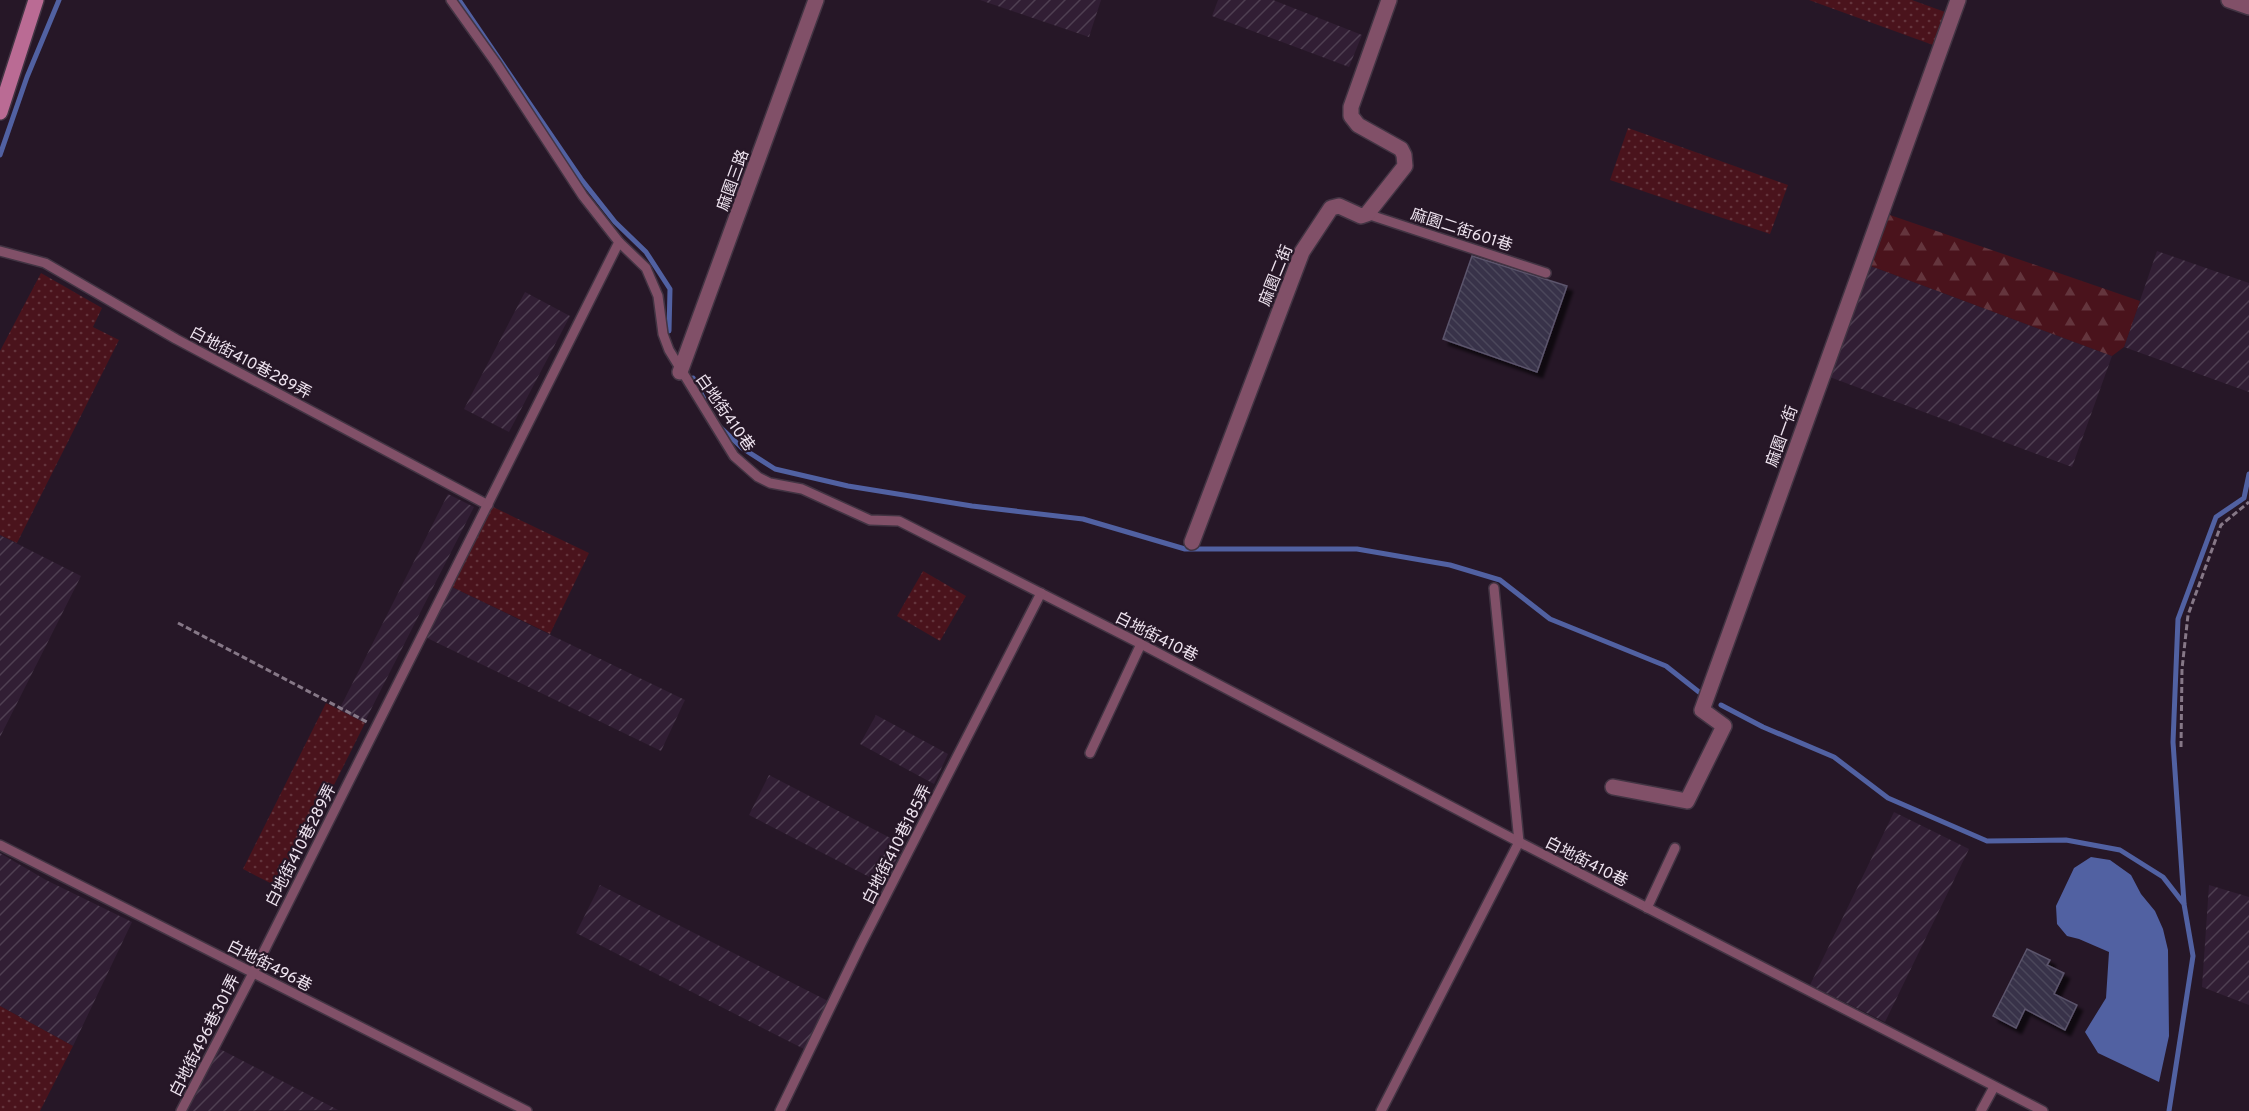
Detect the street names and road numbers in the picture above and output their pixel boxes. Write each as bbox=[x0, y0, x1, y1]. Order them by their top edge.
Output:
street label: 麻園三路 bbox=[714, 147, 754, 214]
street label: 麻園二街601巷 bbox=[1408, 205, 1515, 257]
street label: 麻園二街 bbox=[1256, 242, 1298, 309]
street label: 白地街410巷289弄 bbox=[186, 323, 314, 404]
street label: 白地街410巷 bbox=[690, 370, 758, 456]
street label: 麻園一街 bbox=[1763, 403, 1803, 470]
street label: 白地街410巷 bbox=[1111, 608, 1201, 667]
street label: 白地街410巷289弄 bbox=[262, 781, 341, 911]
street label: 白地街410巷185弄 bbox=[859, 782, 937, 908]
street label: 白地街410巷 bbox=[1541, 833, 1631, 892]
street label: 白地街496巷 bbox=[223, 937, 315, 997]
street label: 白地街496巷301弄 bbox=[166, 971, 245, 1100]

